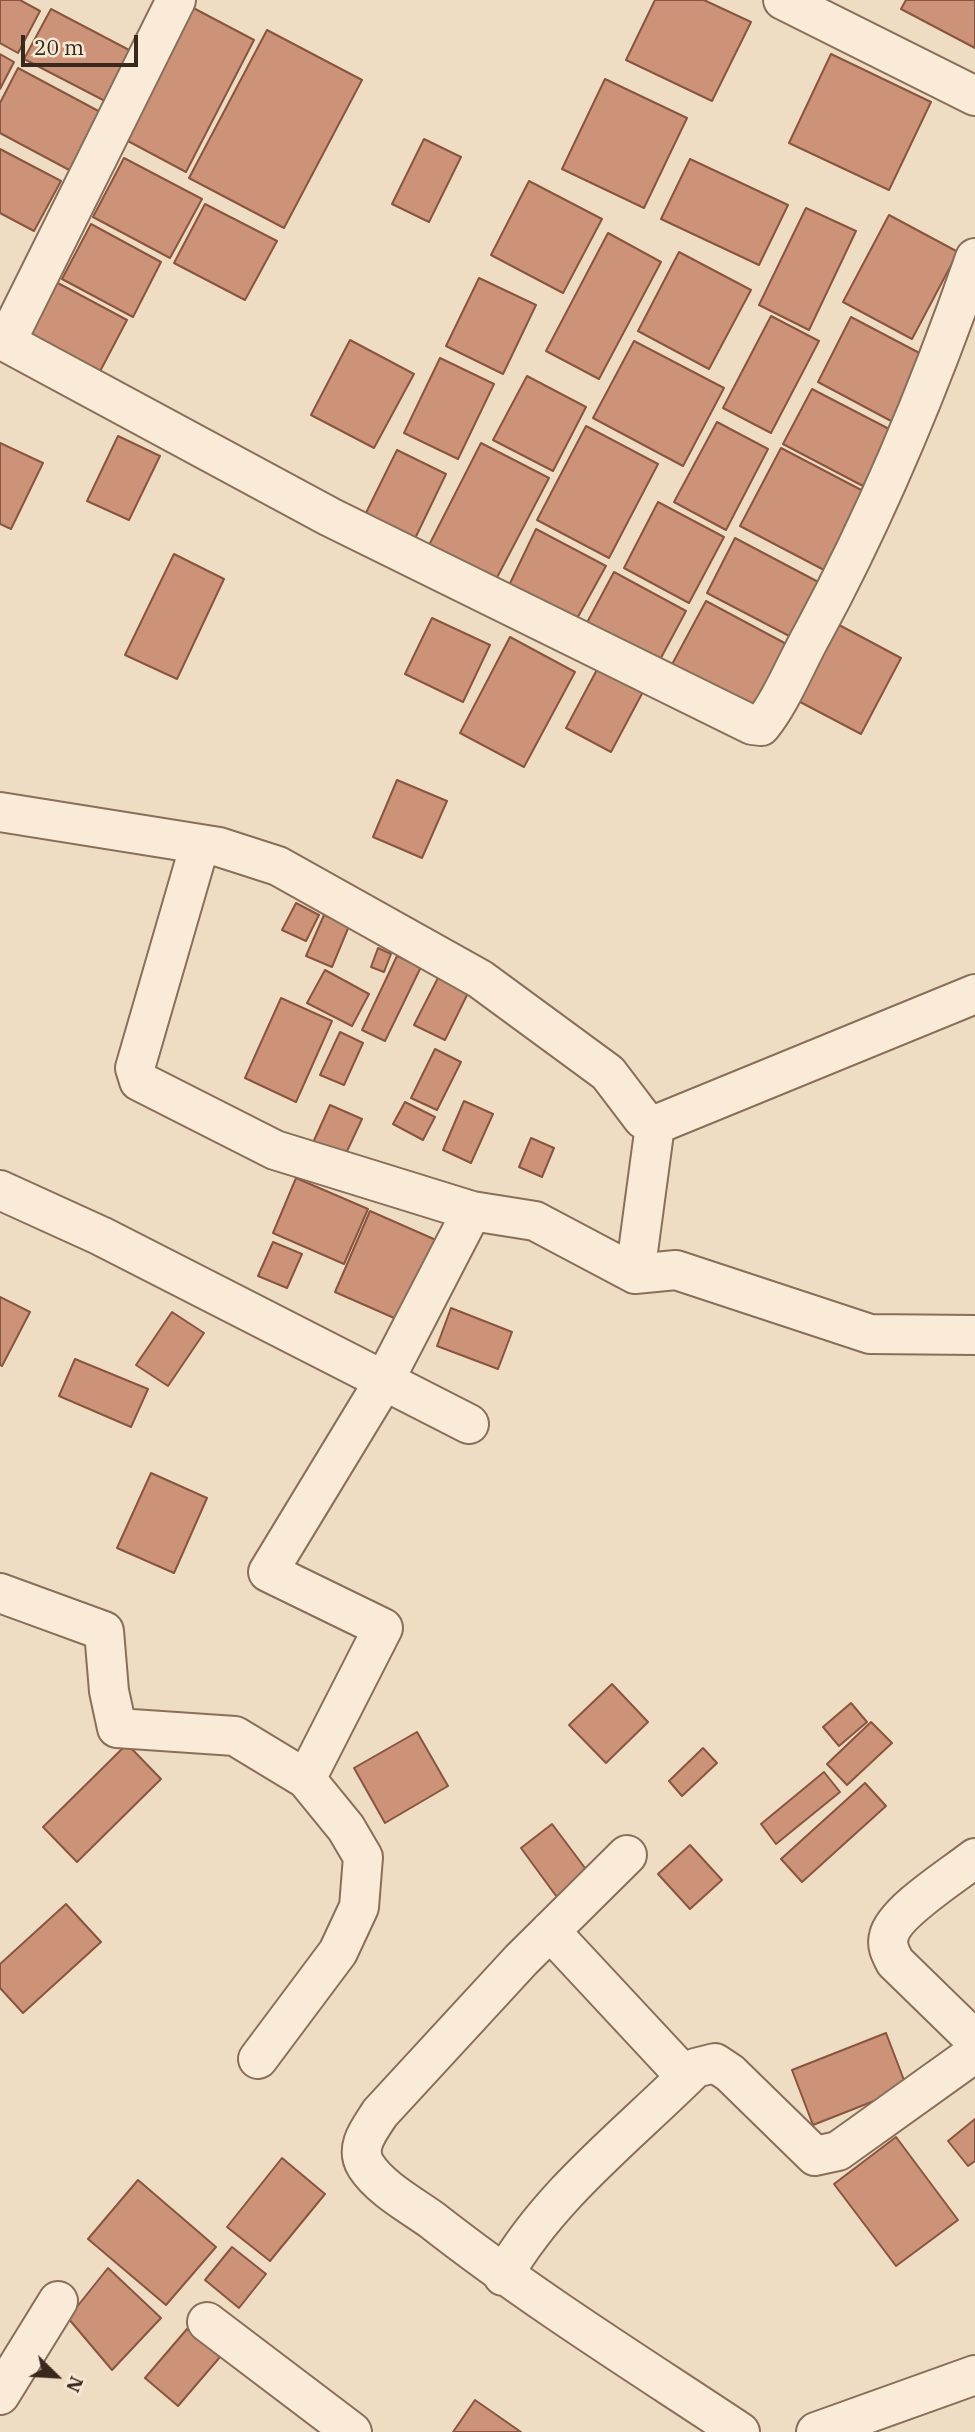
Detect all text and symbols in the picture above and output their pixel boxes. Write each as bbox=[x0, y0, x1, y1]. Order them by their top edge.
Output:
scale bar bbox=[24, 21, 142, 65]
text: 20 m bbox=[34, 33, 84, 61]
north arrow bbox=[21, 2341, 91, 2411]
text: N bbox=[61, 2373, 89, 2396]

